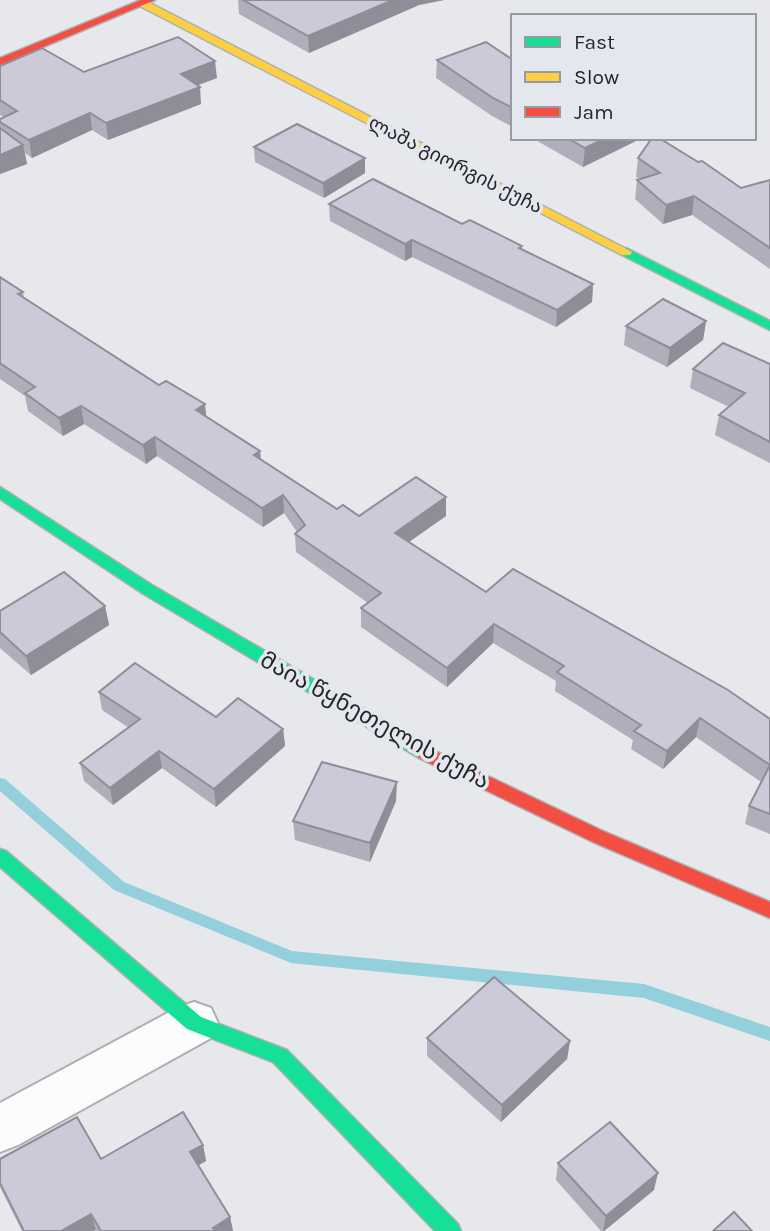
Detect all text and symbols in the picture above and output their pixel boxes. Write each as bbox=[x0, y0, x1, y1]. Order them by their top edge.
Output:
legend bbox=[511, 14, 756, 140]
text: Fast bbox=[574, 30, 615, 54]
text: Slow bbox=[574, 65, 619, 89]
text: Jam bbox=[574, 100, 614, 124]
street label: ლაშა გიორგის ქუჩა bbox=[365, 112, 546, 219]
street label: მაია წყნეთელის ქუჩა bbox=[256, 646, 494, 795]

